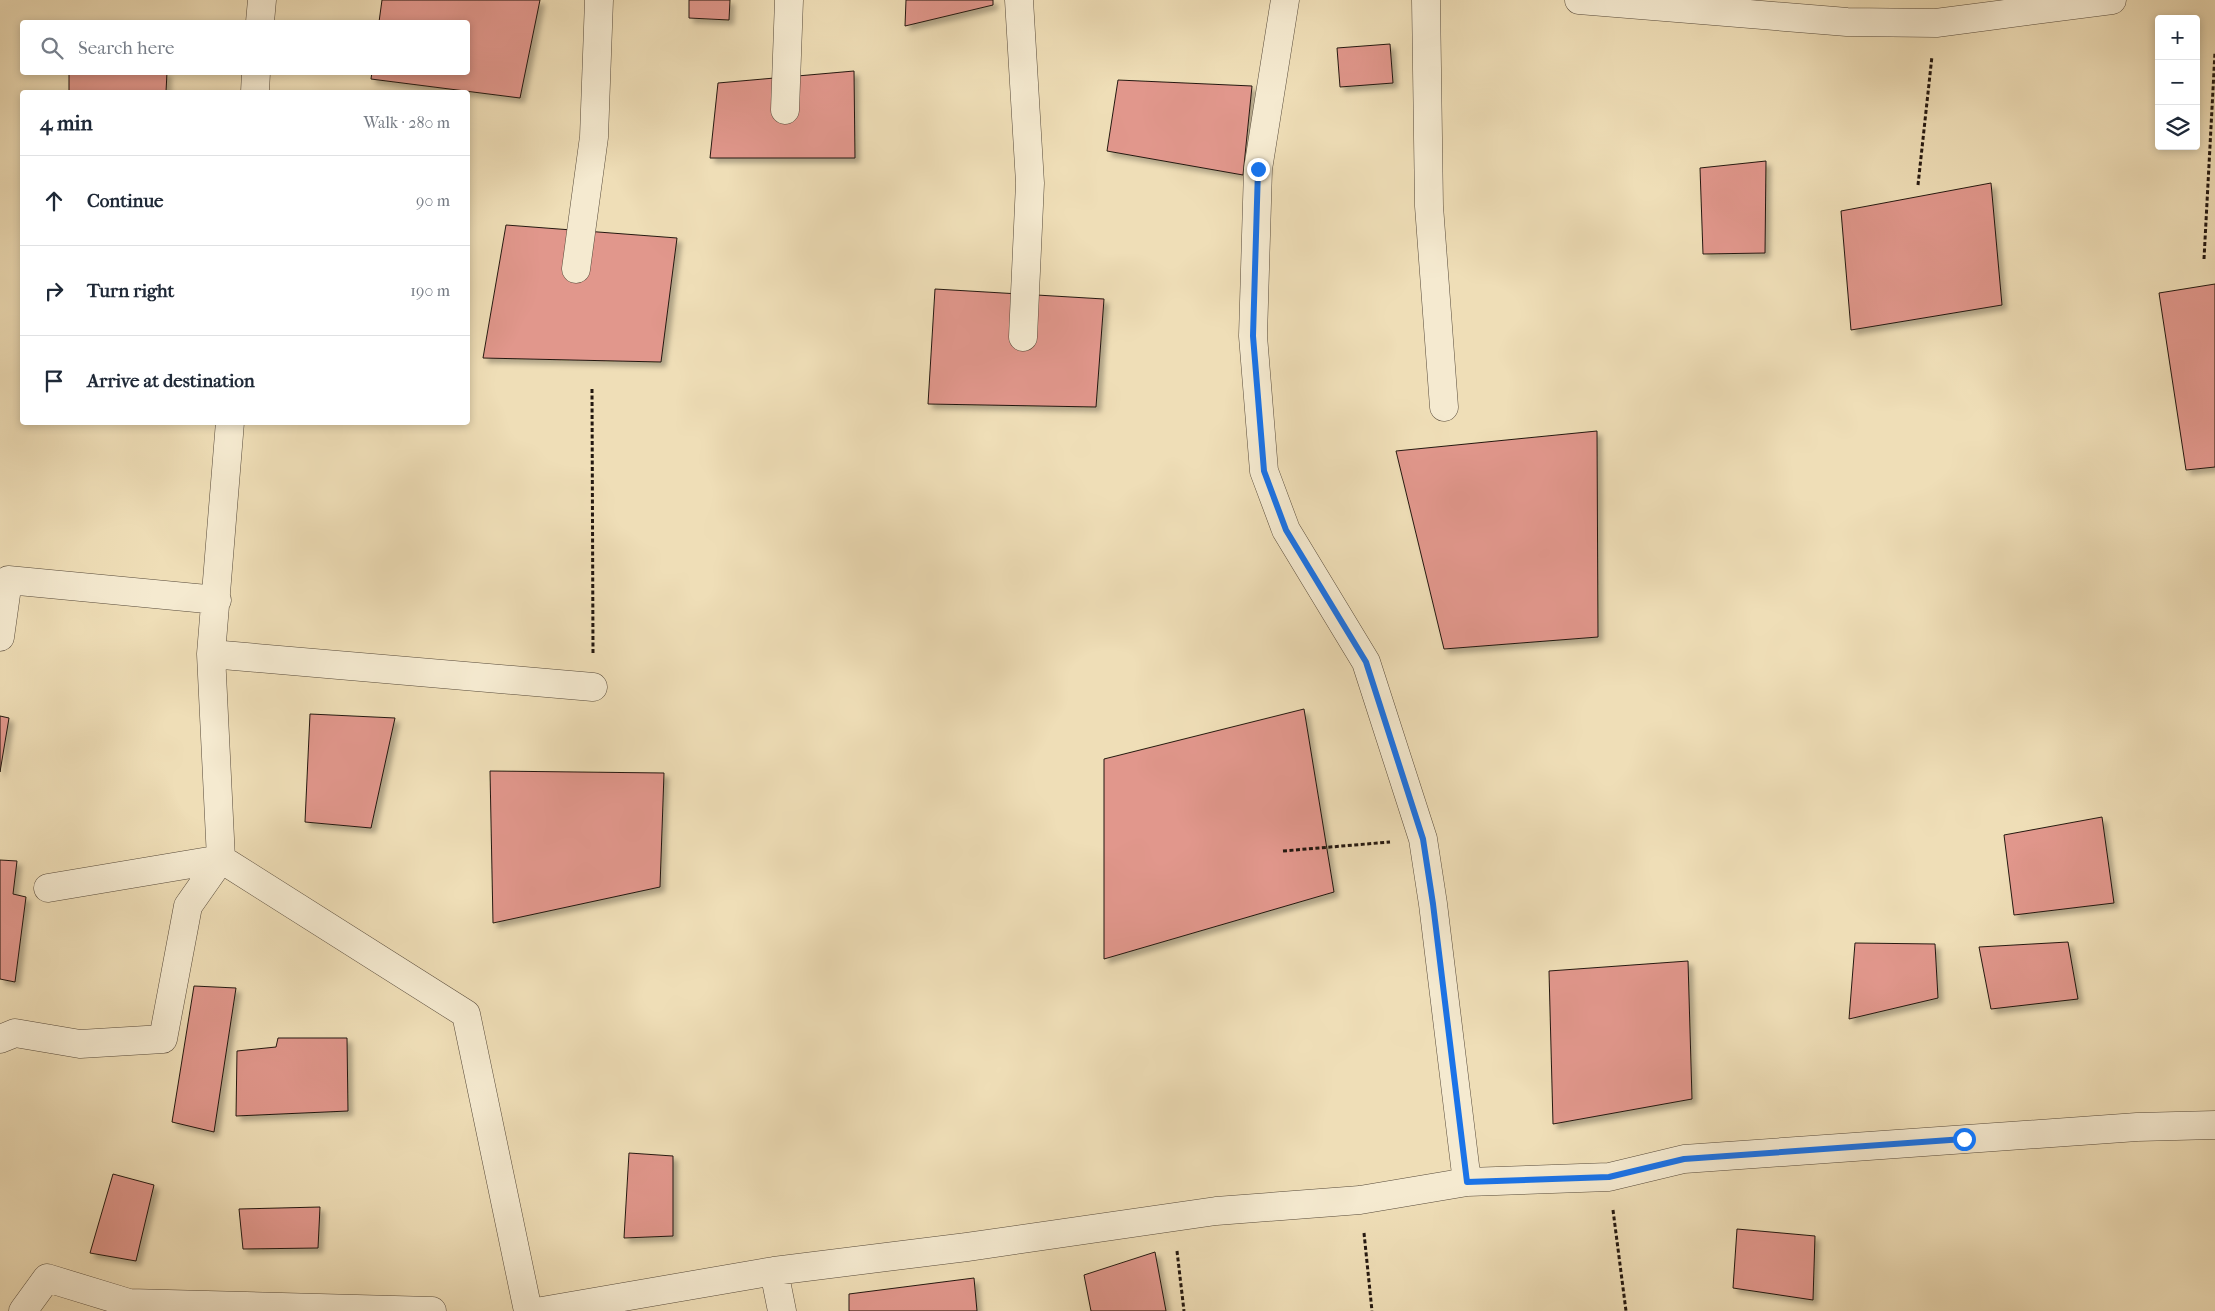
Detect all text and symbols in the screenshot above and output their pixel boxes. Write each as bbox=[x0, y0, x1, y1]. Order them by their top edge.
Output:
map controls bbox=[2155, 15, 2200, 150]
button: + bbox=[2155, 15, 2200, 60]
search box bbox=[20, 20, 470, 75]
icon: search bbox=[38, 34, 66, 62]
text: Search here bbox=[78, 37, 174, 59]
button: − bbox=[2155, 60, 2200, 105]
button: layers bbox=[2155, 105, 2200, 150]
text: 4 min bbox=[40, 111, 93, 135]
text: Walk · 280 m bbox=[363, 113, 450, 132]
route end bbox=[1247, 158, 1270, 181]
icon: ahead bbox=[40, 187, 68, 215]
text: Continue bbox=[87, 190, 163, 212]
text: 90 m bbox=[416, 191, 450, 210]
icon: right bbox=[40, 277, 68, 305]
text: Turn right bbox=[87, 280, 174, 302]
text: 190 m bbox=[410, 281, 450, 300]
icon: arrive bbox=[40, 367, 68, 395]
text: Arrive at destination bbox=[87, 370, 255, 392]
route start bbox=[1953, 1128, 1976, 1151]

